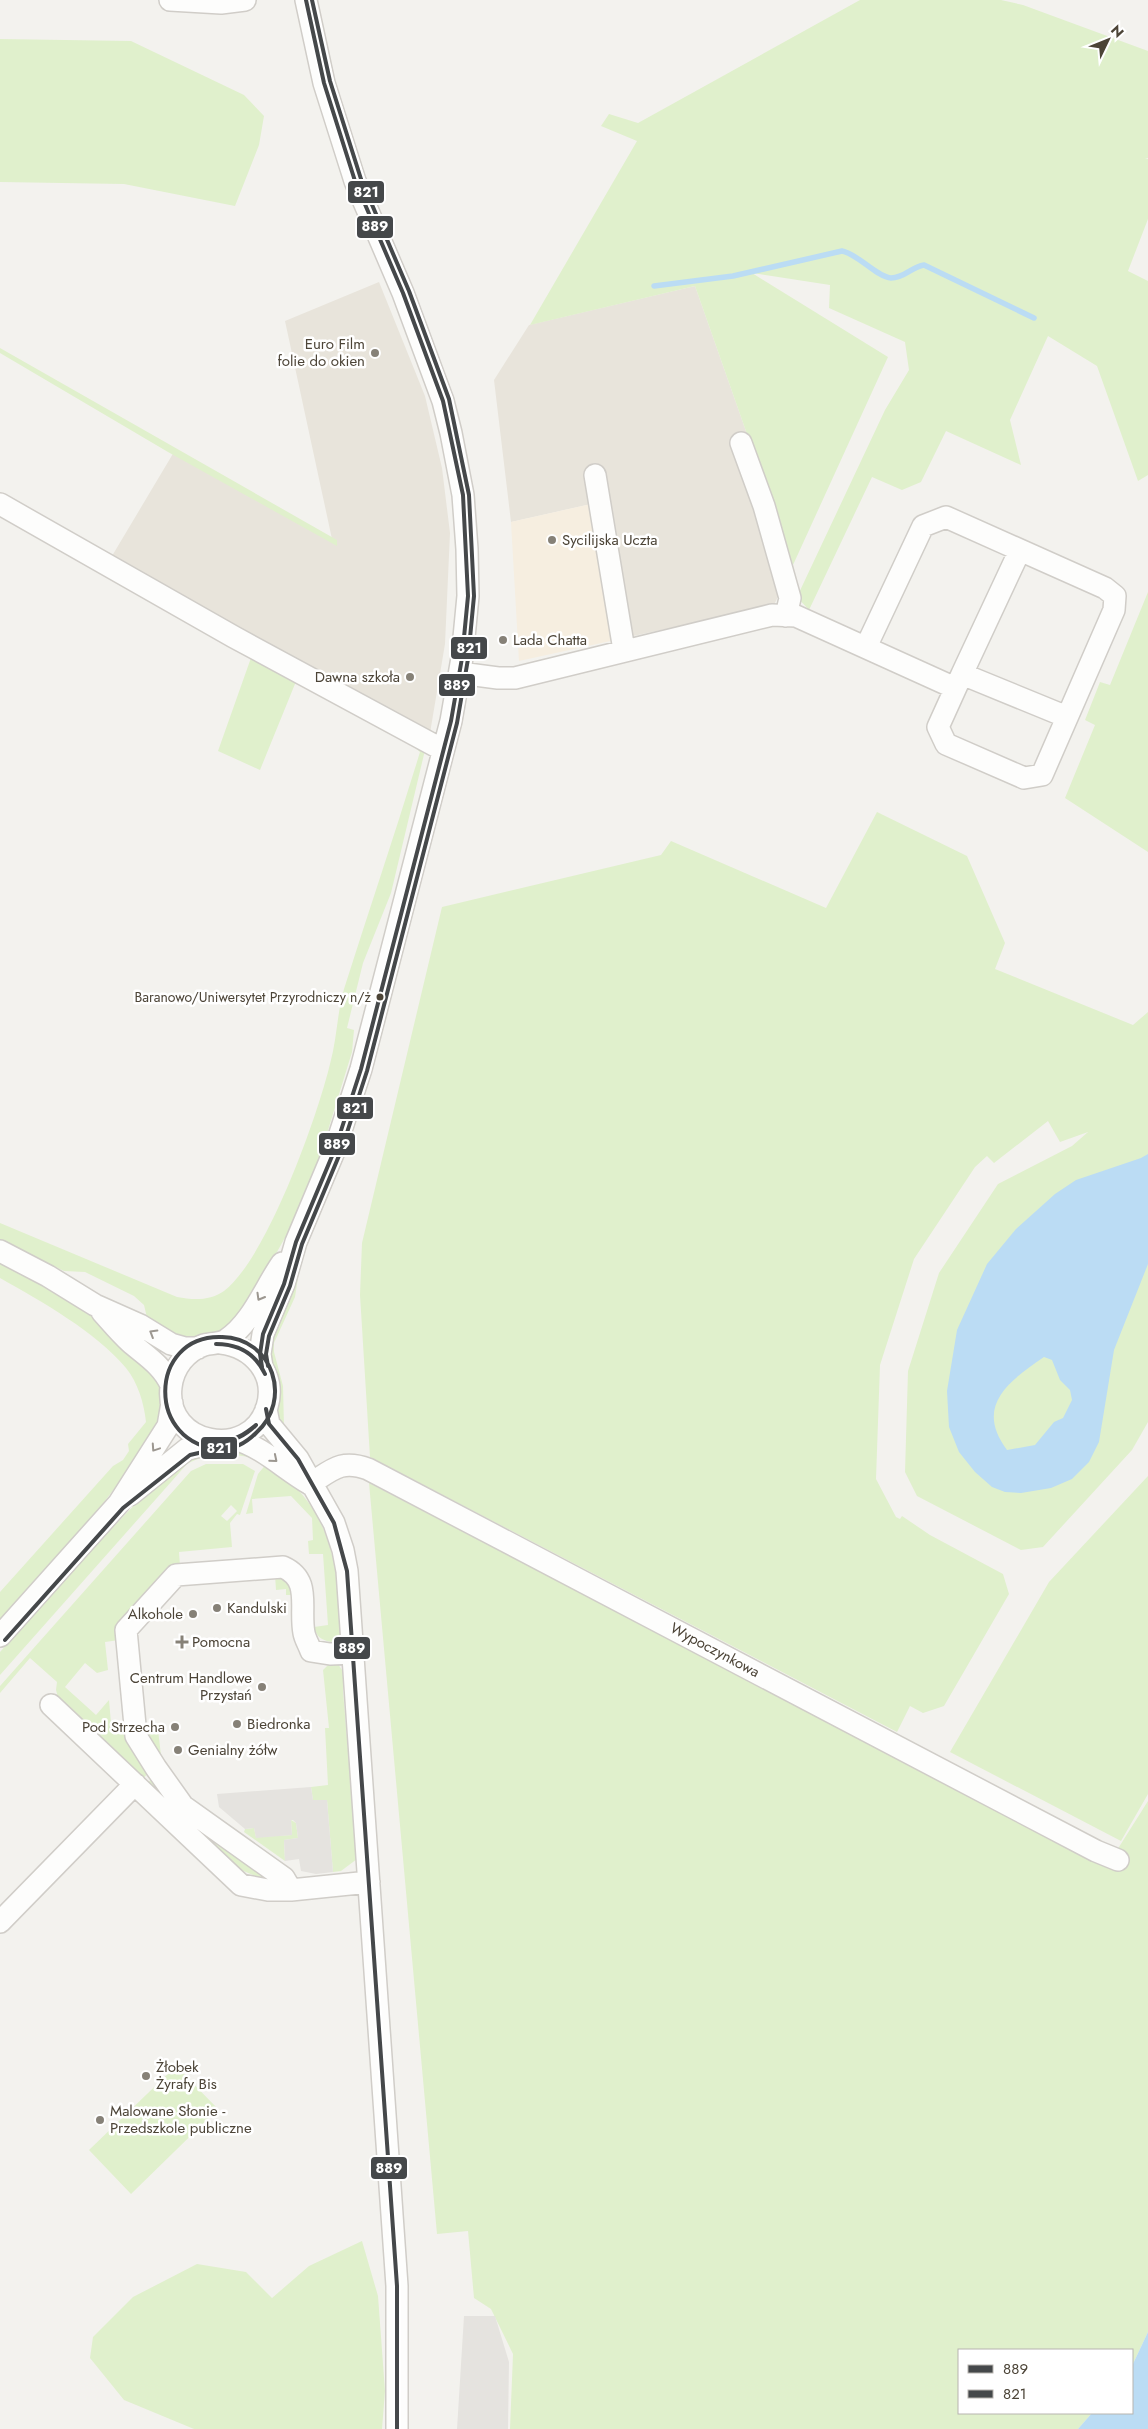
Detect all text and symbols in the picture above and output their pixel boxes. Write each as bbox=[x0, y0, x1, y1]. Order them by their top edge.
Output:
north arrow bbox=[1083, 15, 1133, 65]
text: N bbox=[1106, 20, 1129, 42]
line badge: 821 bbox=[347, 180, 385, 204]
text: 821 bbox=[353, 182, 379, 202]
line badge: 889 bbox=[356, 215, 394, 239]
text: 889 bbox=[362, 216, 388, 236]
place label: Euro Film folie do okien bbox=[277, 333, 365, 372]
marker: Euro Film folie do okien bbox=[369, 347, 381, 359]
place label: Sycilijska Uczta bbox=[562, 529, 657, 551]
marker: Sycilijska Uczta bbox=[546, 534, 558, 546]
place label: Lada Chatta bbox=[513, 629, 587, 651]
marker: Lada Chatta bbox=[497, 634, 509, 646]
line badge: 821 bbox=[450, 636, 488, 660]
text: 821 bbox=[456, 638, 482, 658]
place label: Dawna szkoła bbox=[315, 666, 400, 688]
marker: Dawna szkoła bbox=[404, 671, 416, 683]
line badge: 889 bbox=[438, 673, 476, 697]
text: 889 bbox=[444, 675, 470, 695]
place label: Baranowo/Uniwersytet Przyrodniczy n/ż bbox=[134, 987, 372, 1007]
marker: Baranowo/Uniwersytet Przyrodniczy n/ż bbox=[375, 992, 385, 1002]
line badge: 821 bbox=[336, 1096, 374, 1120]
text: 821 bbox=[342, 1098, 368, 1118]
line badge: 889 bbox=[318, 1132, 356, 1156]
text: 889 bbox=[324, 1134, 350, 1154]
one-way arrow bbox=[256, 1292, 266, 1301]
one-way arrow bbox=[149, 1329, 158, 1339]
line badge: 821 bbox=[200, 1436, 238, 1460]
text: 821 bbox=[206, 1438, 232, 1458]
one-way arrow bbox=[152, 1443, 161, 1452]
one-way arrow bbox=[268, 1454, 277, 1462]
place label: Kandulski bbox=[227, 1597, 287, 1619]
marker: Kandulski bbox=[211, 1602, 223, 1614]
place label: Alkohole bbox=[128, 1603, 183, 1625]
marker: Alkohole bbox=[187, 1608, 199, 1620]
street label: Wypoczynkowa bbox=[666, 1617, 764, 1683]
place label: Pomocna bbox=[192, 1631, 250, 1653]
marker: Pomocna bbox=[176, 1636, 188, 1648]
line badge: 889 bbox=[333, 1636, 371, 1660]
text: 889 bbox=[339, 1638, 365, 1658]
place label: Centrum Handlowe Przystań bbox=[130, 1667, 252, 1706]
marker: Centrum Handlowe Przystań bbox=[256, 1681, 268, 1693]
place label: Biedronka bbox=[247, 1713, 310, 1735]
place label: Pod Strzecha bbox=[82, 1716, 165, 1738]
marker: Biedronka bbox=[231, 1718, 243, 1730]
marker: Pod Strzecha bbox=[169, 1721, 181, 1733]
place label: Genialny żółw bbox=[188, 1739, 278, 1761]
marker: Genialny żółw bbox=[172, 1744, 184, 1756]
place label: Żłobek Żyrafy Bis bbox=[156, 2056, 217, 2095]
marker: Żłobek Żyrafy Bis bbox=[140, 2070, 152, 2082]
place label: Malowane Słonie - Przedszkole publiczne bbox=[110, 2100, 252, 2139]
marker: Malowane Słonie - Przedszkole publiczne bbox=[94, 2114, 106, 2126]
line badge: 889 bbox=[370, 2156, 408, 2180]
text: 889 bbox=[376, 2158, 402, 2178]
legend bbox=[958, 2349, 1133, 2414]
text: 889 bbox=[1003, 2358, 1028, 2380]
text: 821 bbox=[1003, 2383, 1026, 2405]

